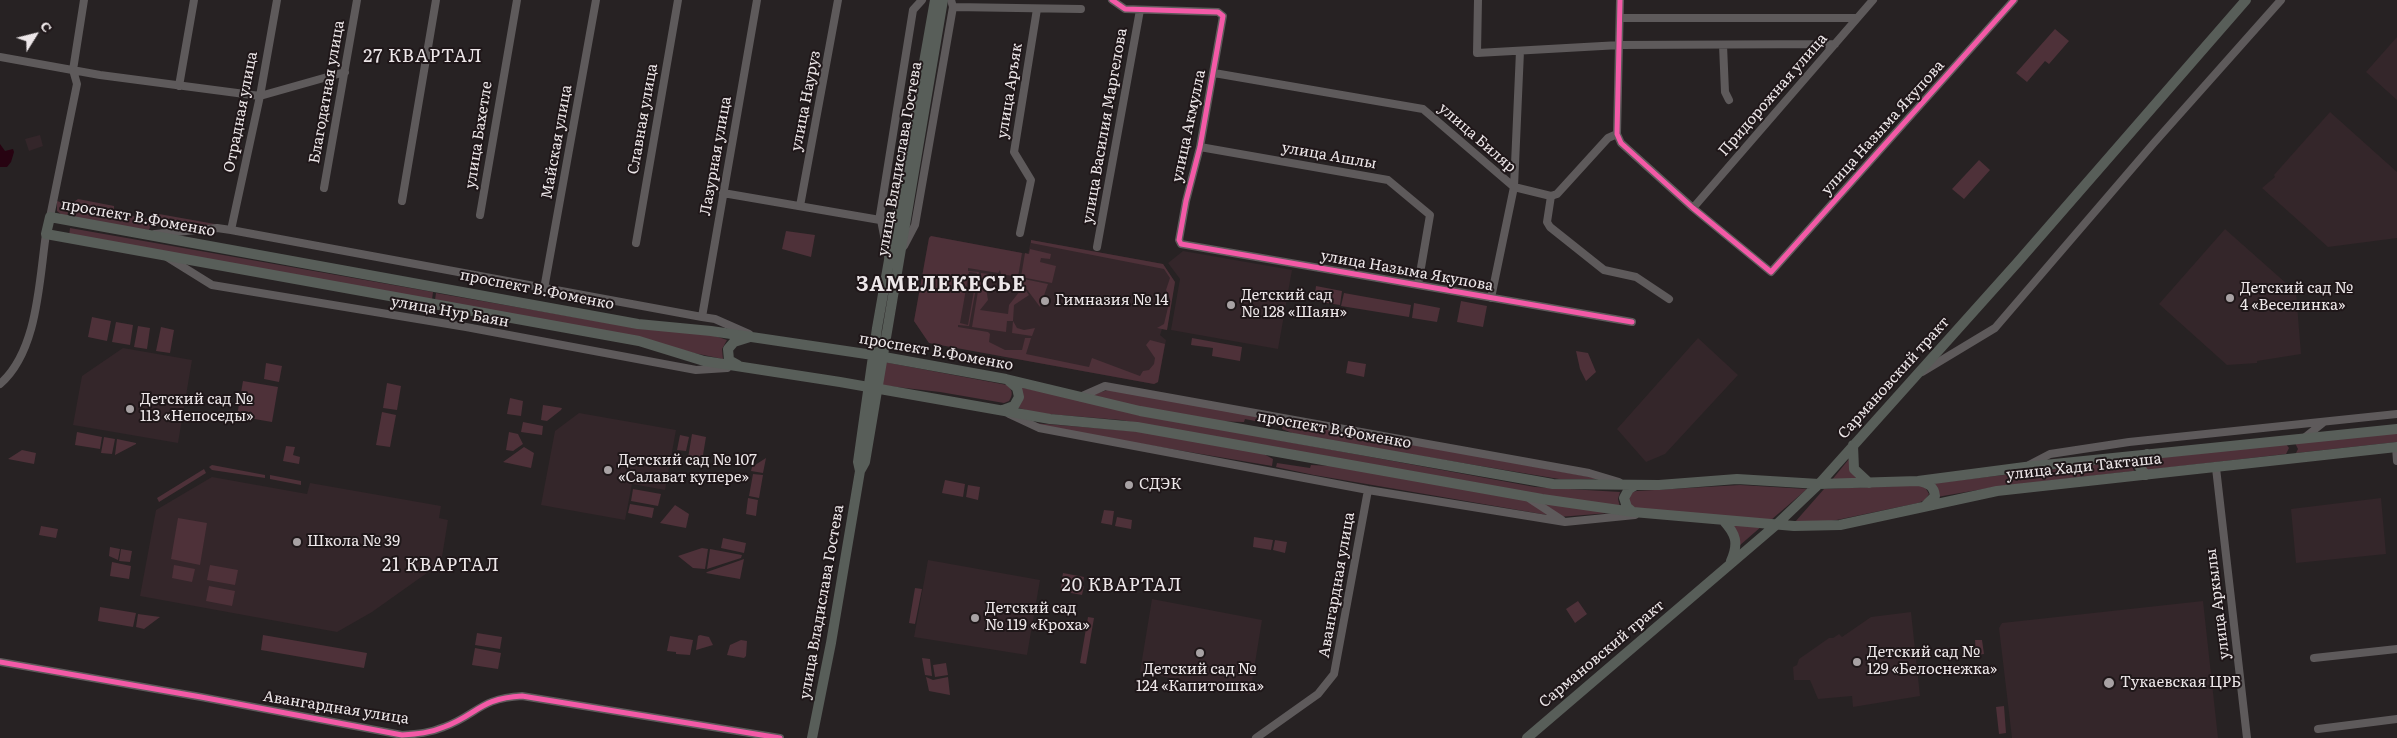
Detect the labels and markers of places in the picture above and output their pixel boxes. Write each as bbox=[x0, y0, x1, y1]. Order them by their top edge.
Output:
place label: Детский сад № 4 «Веселинка» bbox=[2240, 280, 2353, 315]
place label: Детский сад № 128 «Шаян» bbox=[1241, 287, 1347, 322]
place label: Гимназия № 14 bbox=[1055, 292, 1169, 310]
marker: Детский сад № 4 «Веселинка» bbox=[2224, 292, 2236, 304]
marker: Гимназия № 14 bbox=[1039, 295, 1051, 307]
marker: Детский сад № 128 «Шаян» bbox=[1225, 299, 1237, 311]
place label: Детский сад № 113 «Непоседы» bbox=[140, 391, 254, 426]
marker: Детский сад № 113 «Непоседы» bbox=[124, 403, 136, 415]
place label: Детский сад № 107 «Салават купере» bbox=[618, 452, 757, 487]
marker: Детский сад № 107 «Салават купере» bbox=[602, 464, 614, 476]
place label: СДЭК bbox=[1139, 476, 1181, 494]
marker: СДЭК bbox=[1123, 479, 1135, 491]
place label: Школа № 39 bbox=[307, 533, 400, 551]
marker: Школа № 39 bbox=[291, 536, 303, 548]
place label: Детский сад № 119 «Кроха» bbox=[985, 600, 1090, 635]
marker: Детский сад № 119 «Кроха» bbox=[969, 612, 981, 624]
place label: Детский сад № 129 «Белоснежка» bbox=[1867, 644, 1997, 679]
marker: Детский сад № 124 «Капитошка» bbox=[1194, 647, 1206, 659]
marker: Детский сад № 129 «Белоснежка» bbox=[1851, 656, 1863, 668]
place label: Детский сад № 124 «Капитошка» bbox=[1136, 661, 1264, 696]
place label: Тукаевская ЦРБ bbox=[2120, 674, 2241, 692]
marker: Тукаевская ЦРБ bbox=[2102, 676, 2116, 690]

